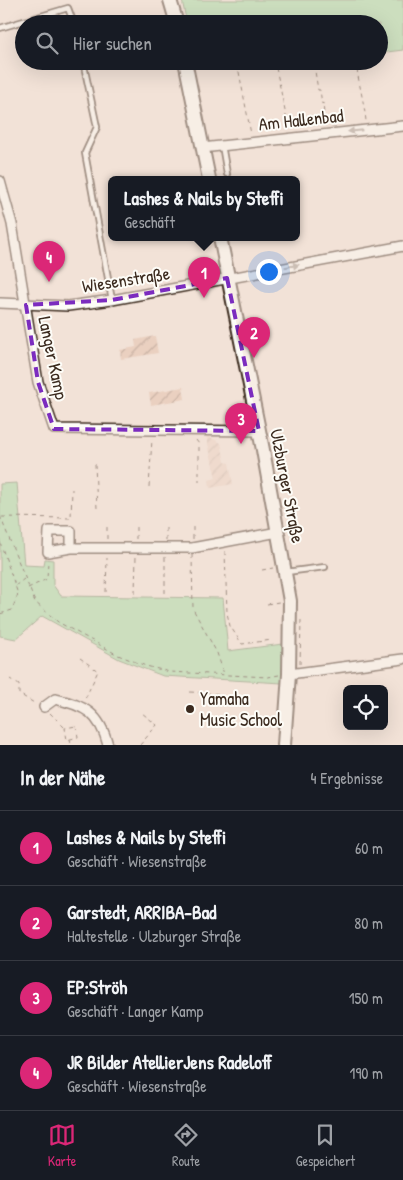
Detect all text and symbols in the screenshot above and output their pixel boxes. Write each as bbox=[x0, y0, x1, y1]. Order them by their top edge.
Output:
search box bbox=[15, 15, 388, 70]
icon: search bbox=[33, 29, 61, 57]
text: Hier suchen bbox=[73, 30, 152, 56]
street label: Am Hallenbad bbox=[257, 103, 345, 136]
one-way arrow bbox=[346, 127, 362, 135]
popup bbox=[108, 176, 300, 241]
text: Lashes & Nails by Steffi bbox=[124, 185, 284, 211]
text: Geschäft bbox=[124, 211, 175, 233]
pin: 4 bbox=[33, 241, 65, 282]
pin: 1 bbox=[188, 257, 220, 298]
your location bbox=[256, 259, 282, 285]
street label: Wiesenstraße bbox=[80, 260, 171, 299]
one-way arrow bbox=[285, 262, 301, 270]
street label: Langer Kamp bbox=[32, 314, 75, 402]
pin: 2 bbox=[238, 317, 270, 358]
pin: 3 bbox=[225, 403, 257, 444]
street label: Ulzburger Straße bbox=[264, 427, 311, 545]
map controls bbox=[343, 685, 388, 730]
button: locate bbox=[343, 685, 388, 730]
place label: Yamaha Music School bbox=[200, 686, 282, 732]
marker: Yamaha Music School bbox=[184, 703, 196, 715]
text: In der Nähe bbox=[20, 763, 105, 792]
text: 4 Ergebnisse bbox=[311, 767, 383, 789]
text: Lashes & Nails by Steffi bbox=[67, 824, 226, 850]
text: 1 bbox=[33, 837, 39, 859]
text: 60 m bbox=[355, 837, 383, 859]
text: Geschäft · Wiesenstraße bbox=[67, 850, 207, 872]
text: Garstedt, ARRIBA-Bad bbox=[67, 899, 217, 925]
text: 2 bbox=[32, 912, 40, 934]
text: 80 m bbox=[354, 912, 383, 934]
text: Haltestelle · Ulzburger Straße bbox=[67, 925, 241, 947]
text: EP:Ströh bbox=[67, 974, 127, 1000]
text: 3 bbox=[32, 987, 40, 1009]
text: 150 m bbox=[349, 987, 383, 1009]
text: Geschäft · Langer Kamp bbox=[67, 1000, 203, 1022]
text: JR Bilder AtellierJens Radeloff bbox=[67, 1049, 272, 1075]
text: 4 bbox=[33, 1062, 39, 1084]
text: 190 m bbox=[350, 1062, 383, 1084]
text: Geschäft · Wiesenstraße bbox=[67, 1075, 207, 1097]
tab: Karte bbox=[48, 1121, 76, 1170]
tab: Route bbox=[172, 1121, 200, 1170]
tab: Gespeichert bbox=[296, 1121, 355, 1170]

